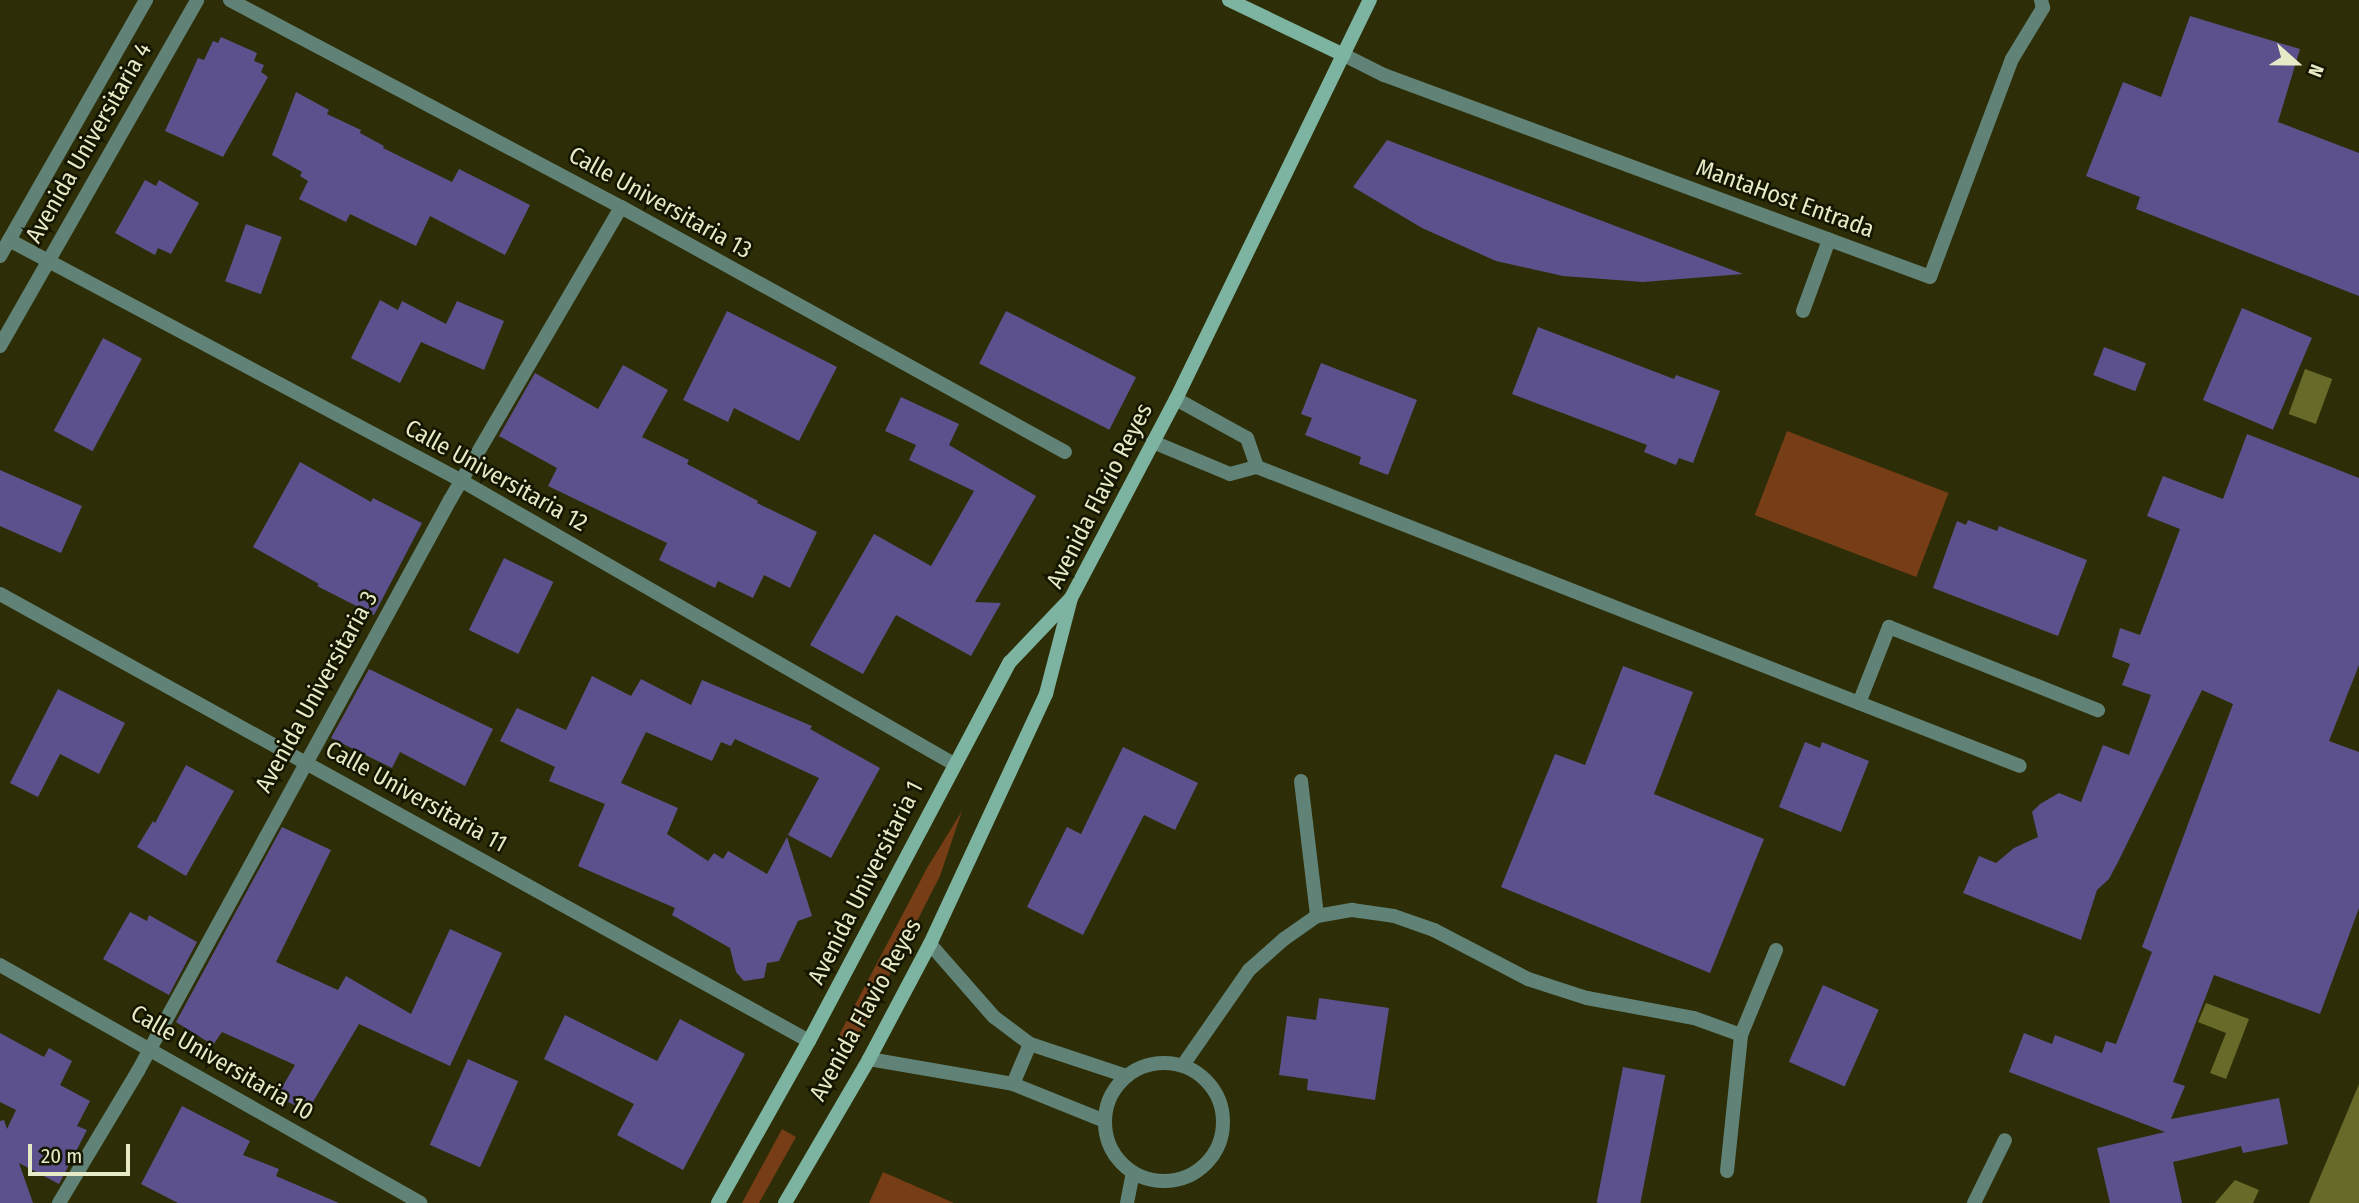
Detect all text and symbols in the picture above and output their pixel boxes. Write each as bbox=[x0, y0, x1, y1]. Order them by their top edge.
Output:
north arrow bbox=[2261, 28, 2331, 98]
street label: Avenida Universitaria 4 bbox=[20, 38, 158, 248]
text: N bbox=[2303, 61, 2329, 80]
street label: Calle Universitaria 13 bbox=[564, 141, 756, 265]
street label: MantaHost Entrada bbox=[1692, 153, 1878, 245]
street label: Avenida Flavio Reyes bbox=[1041, 399, 1159, 593]
street label: Calle Universitaria 12 bbox=[400, 414, 592, 538]
street label: Avenida Universitaria 3 bbox=[250, 586, 384, 798]
street label: Calle Universitaria 11 bbox=[320, 735, 512, 859]
street label: Avenida Universitaria 1 bbox=[802, 777, 930, 989]
street label: Avenida Flavio Reyes bbox=[804, 914, 928, 1106]
street label: Calle Universitaria 10 bbox=[125, 999, 319, 1127]
scale bar bbox=[32, 1130, 133, 1174]
text: 20 m bbox=[41, 1143, 82, 1169]

